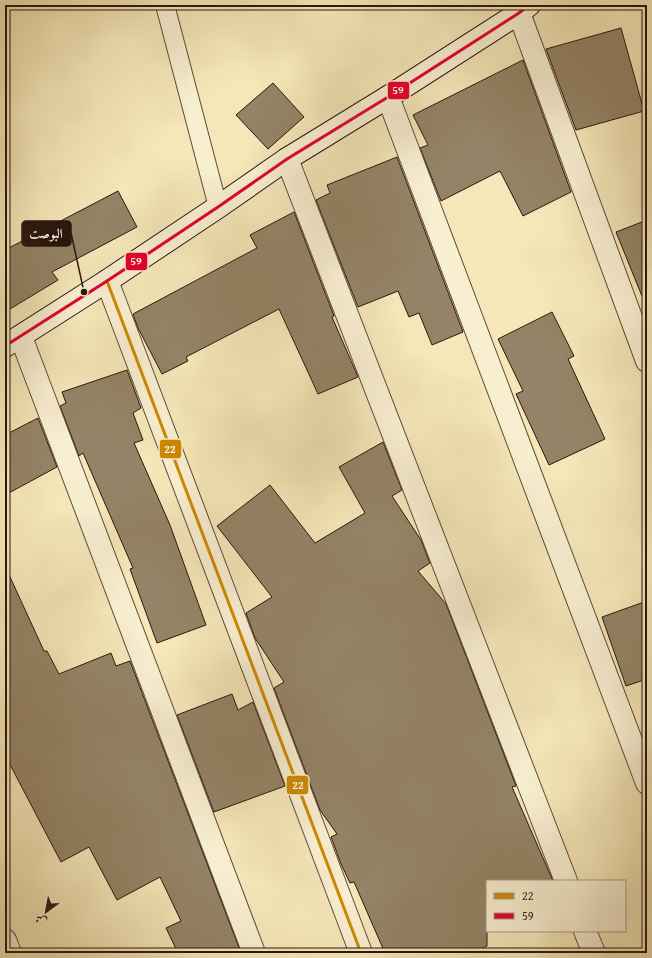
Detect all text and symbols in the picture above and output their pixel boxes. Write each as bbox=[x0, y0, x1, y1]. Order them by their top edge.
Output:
line badge: 59 bbox=[387, 81, 410, 100]
text: 59 bbox=[392, 82, 404, 98]
callout: البوصت bbox=[22, 221, 71, 246]
text: البوصت bbox=[29, 224, 63, 243]
line badge: 59 bbox=[125, 252, 148, 271]
text: 59 bbox=[130, 253, 142, 269]
line badge: 22 bbox=[159, 439, 182, 459]
text: 22 bbox=[164, 441, 176, 457]
line badge: 22 bbox=[286, 775, 309, 795]
text: 22 bbox=[292, 777, 304, 793]
legend bbox=[486, 880, 626, 932]
text: 22 bbox=[522, 887, 534, 904]
north arrow bbox=[26, 892, 66, 932]
text: 59 bbox=[522, 907, 534, 924]
text: ش bbox=[32, 911, 50, 930]

